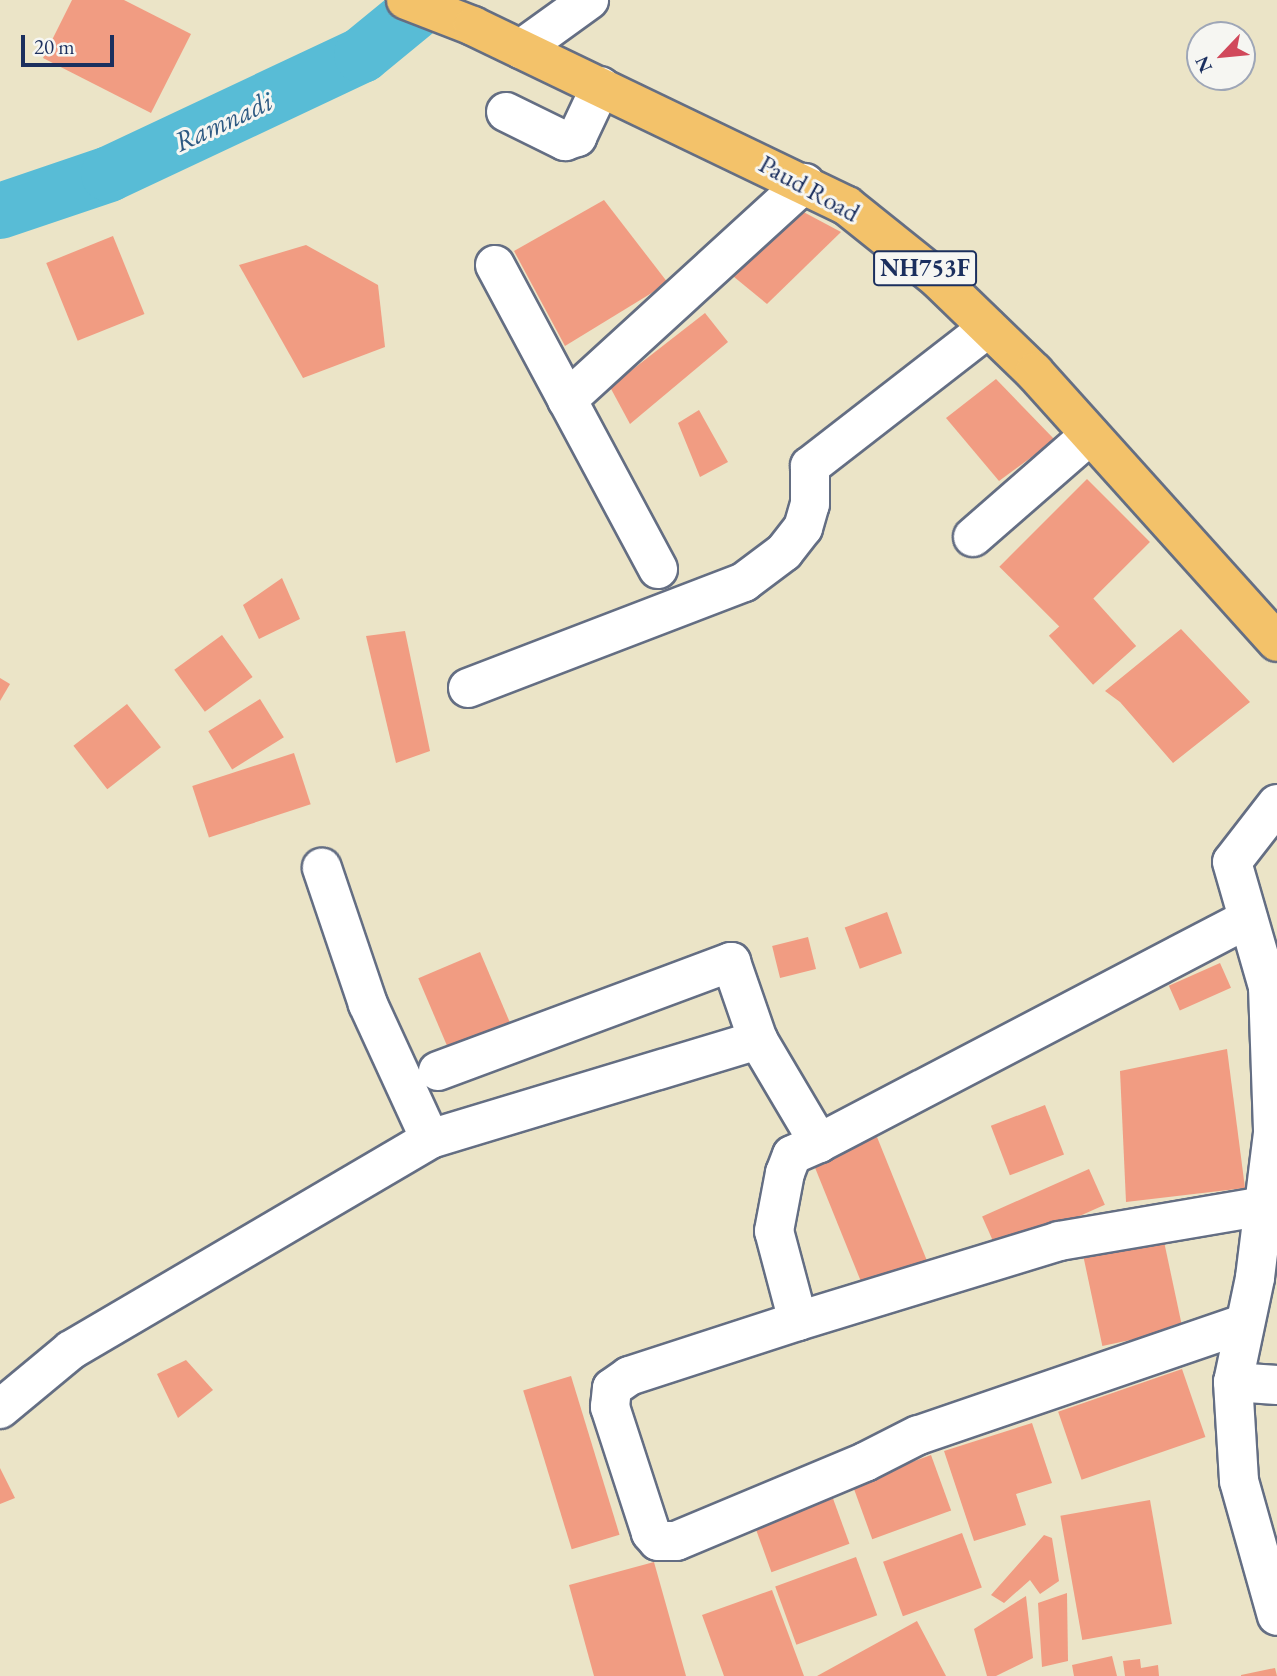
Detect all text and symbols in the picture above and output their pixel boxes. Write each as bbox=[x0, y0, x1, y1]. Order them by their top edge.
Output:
scale bar bbox=[24, 21, 117, 65]
north arrow bbox=[1186, 21, 1256, 91]
text: 20 m bbox=[34, 33, 75, 60]
text: N bbox=[1189, 52, 1218, 77]
water label: Ramnadi bbox=[168, 84, 278, 158]
street label: Paud Road bbox=[753, 149, 865, 229]
road number: NH753F bbox=[872, 247, 978, 288]

